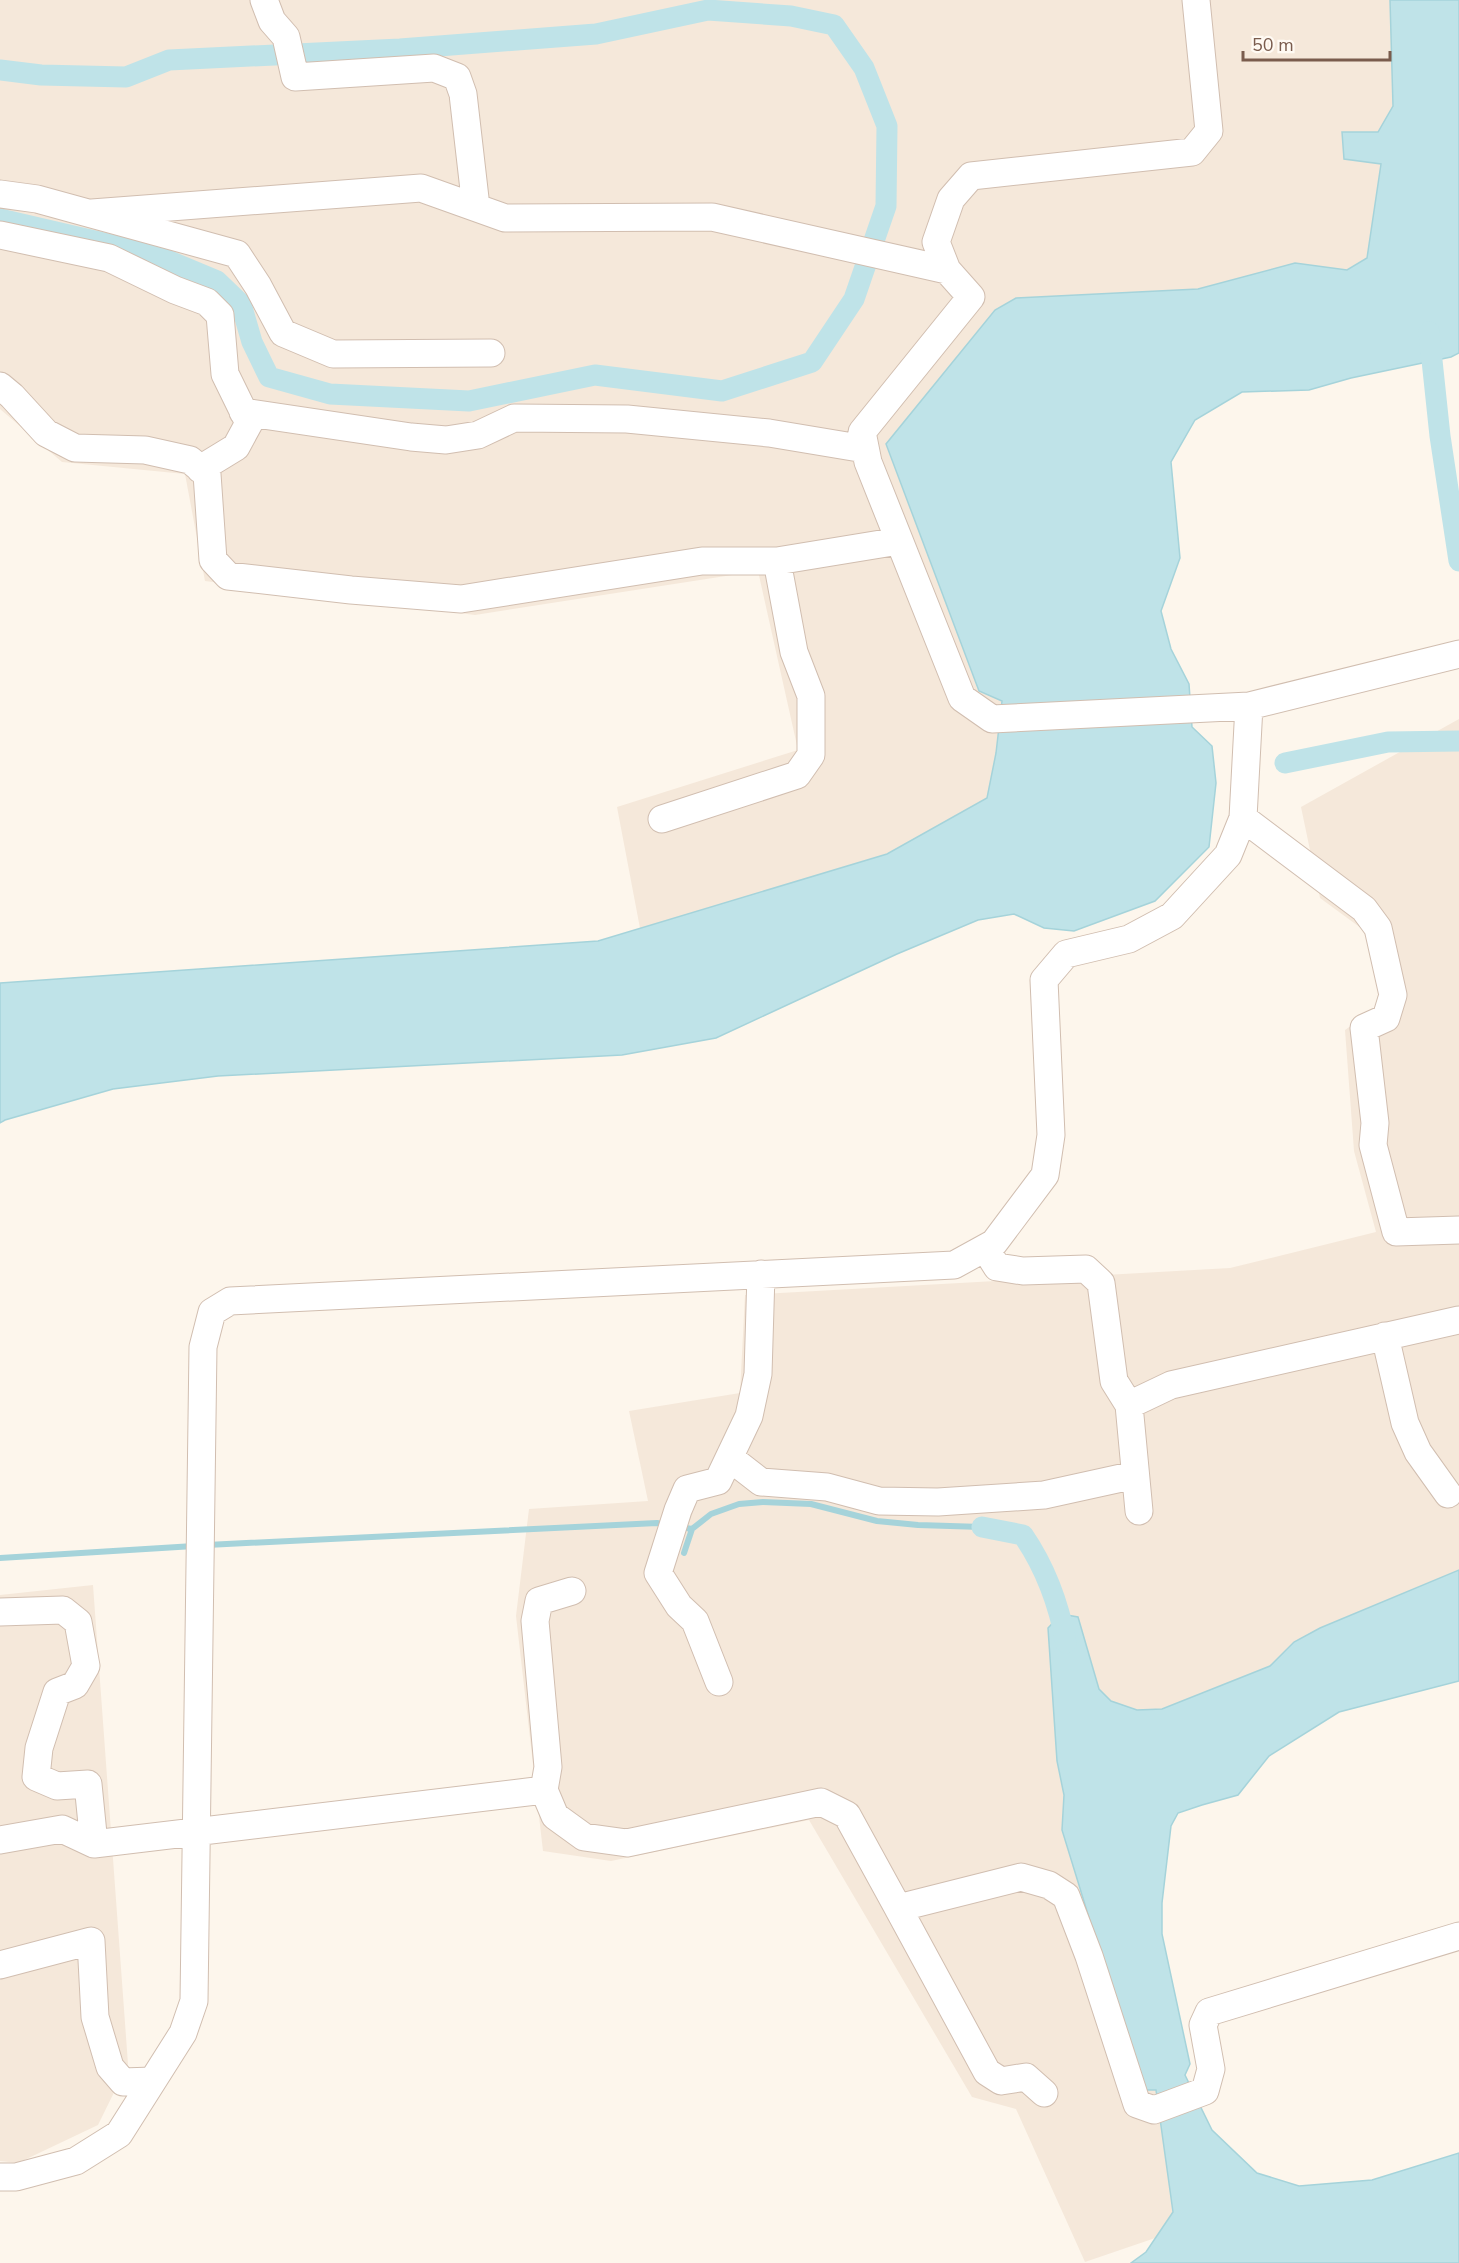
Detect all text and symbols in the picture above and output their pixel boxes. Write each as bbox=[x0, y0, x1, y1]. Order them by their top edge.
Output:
scale bar bbox=[1243, 24, 1390, 62]
text: 50 m bbox=[1252, 33, 1294, 57]

